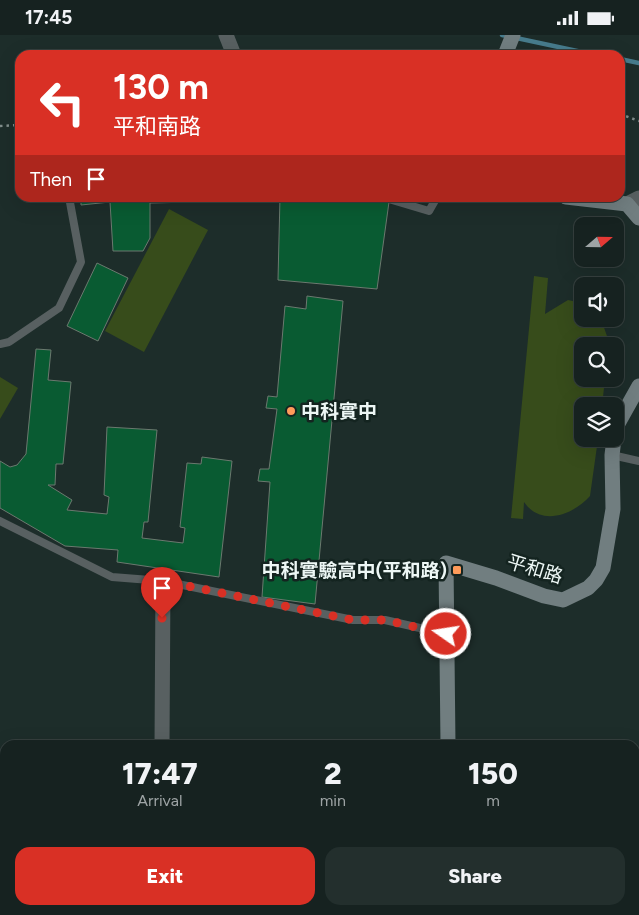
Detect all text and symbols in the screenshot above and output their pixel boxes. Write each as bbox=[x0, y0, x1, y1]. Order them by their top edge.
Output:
text: 17:45 bbox=[25, 6, 72, 29]
text: 130 m bbox=[113, 66, 209, 108]
icon: left bbox=[30, 70, 95, 135]
text: 平和南路 bbox=[113, 113, 201, 140]
icon: arrive bbox=[82, 165, 110, 193]
text: Then bbox=[30, 168, 72, 191]
north arrow bbox=[574, 217, 624, 267]
map controls bbox=[574, 217, 624, 447]
button: sound bbox=[574, 277, 624, 327]
button: search bbox=[574, 337, 624, 387]
button: layers bbox=[574, 397, 624, 447]
place label: 中科實中 bbox=[301, 400, 377, 423]
marker: 中科實中 bbox=[285, 405, 297, 417]
street label: 平和路 bbox=[504, 550, 566, 588]
place label: 中科實驗高中(平和路) bbox=[261, 559, 447, 582]
marker: 中科實驗高中(平和路) bbox=[451, 564, 463, 576]
pin bbox=[141, 567, 183, 618]
icon: arrive bbox=[148, 574, 176, 602]
position arrow bbox=[419, 607, 471, 659]
text: 17:47 bbox=[122, 755, 198, 792]
text: 2 bbox=[324, 755, 342, 792]
text: 150 bbox=[468, 755, 518, 792]
text: Arrival bbox=[137, 791, 182, 810]
text: min bbox=[320, 791, 346, 810]
text: m bbox=[486, 791, 500, 810]
button: Exit bbox=[15, 847, 315, 905]
button: Share bbox=[325, 847, 625, 905]

